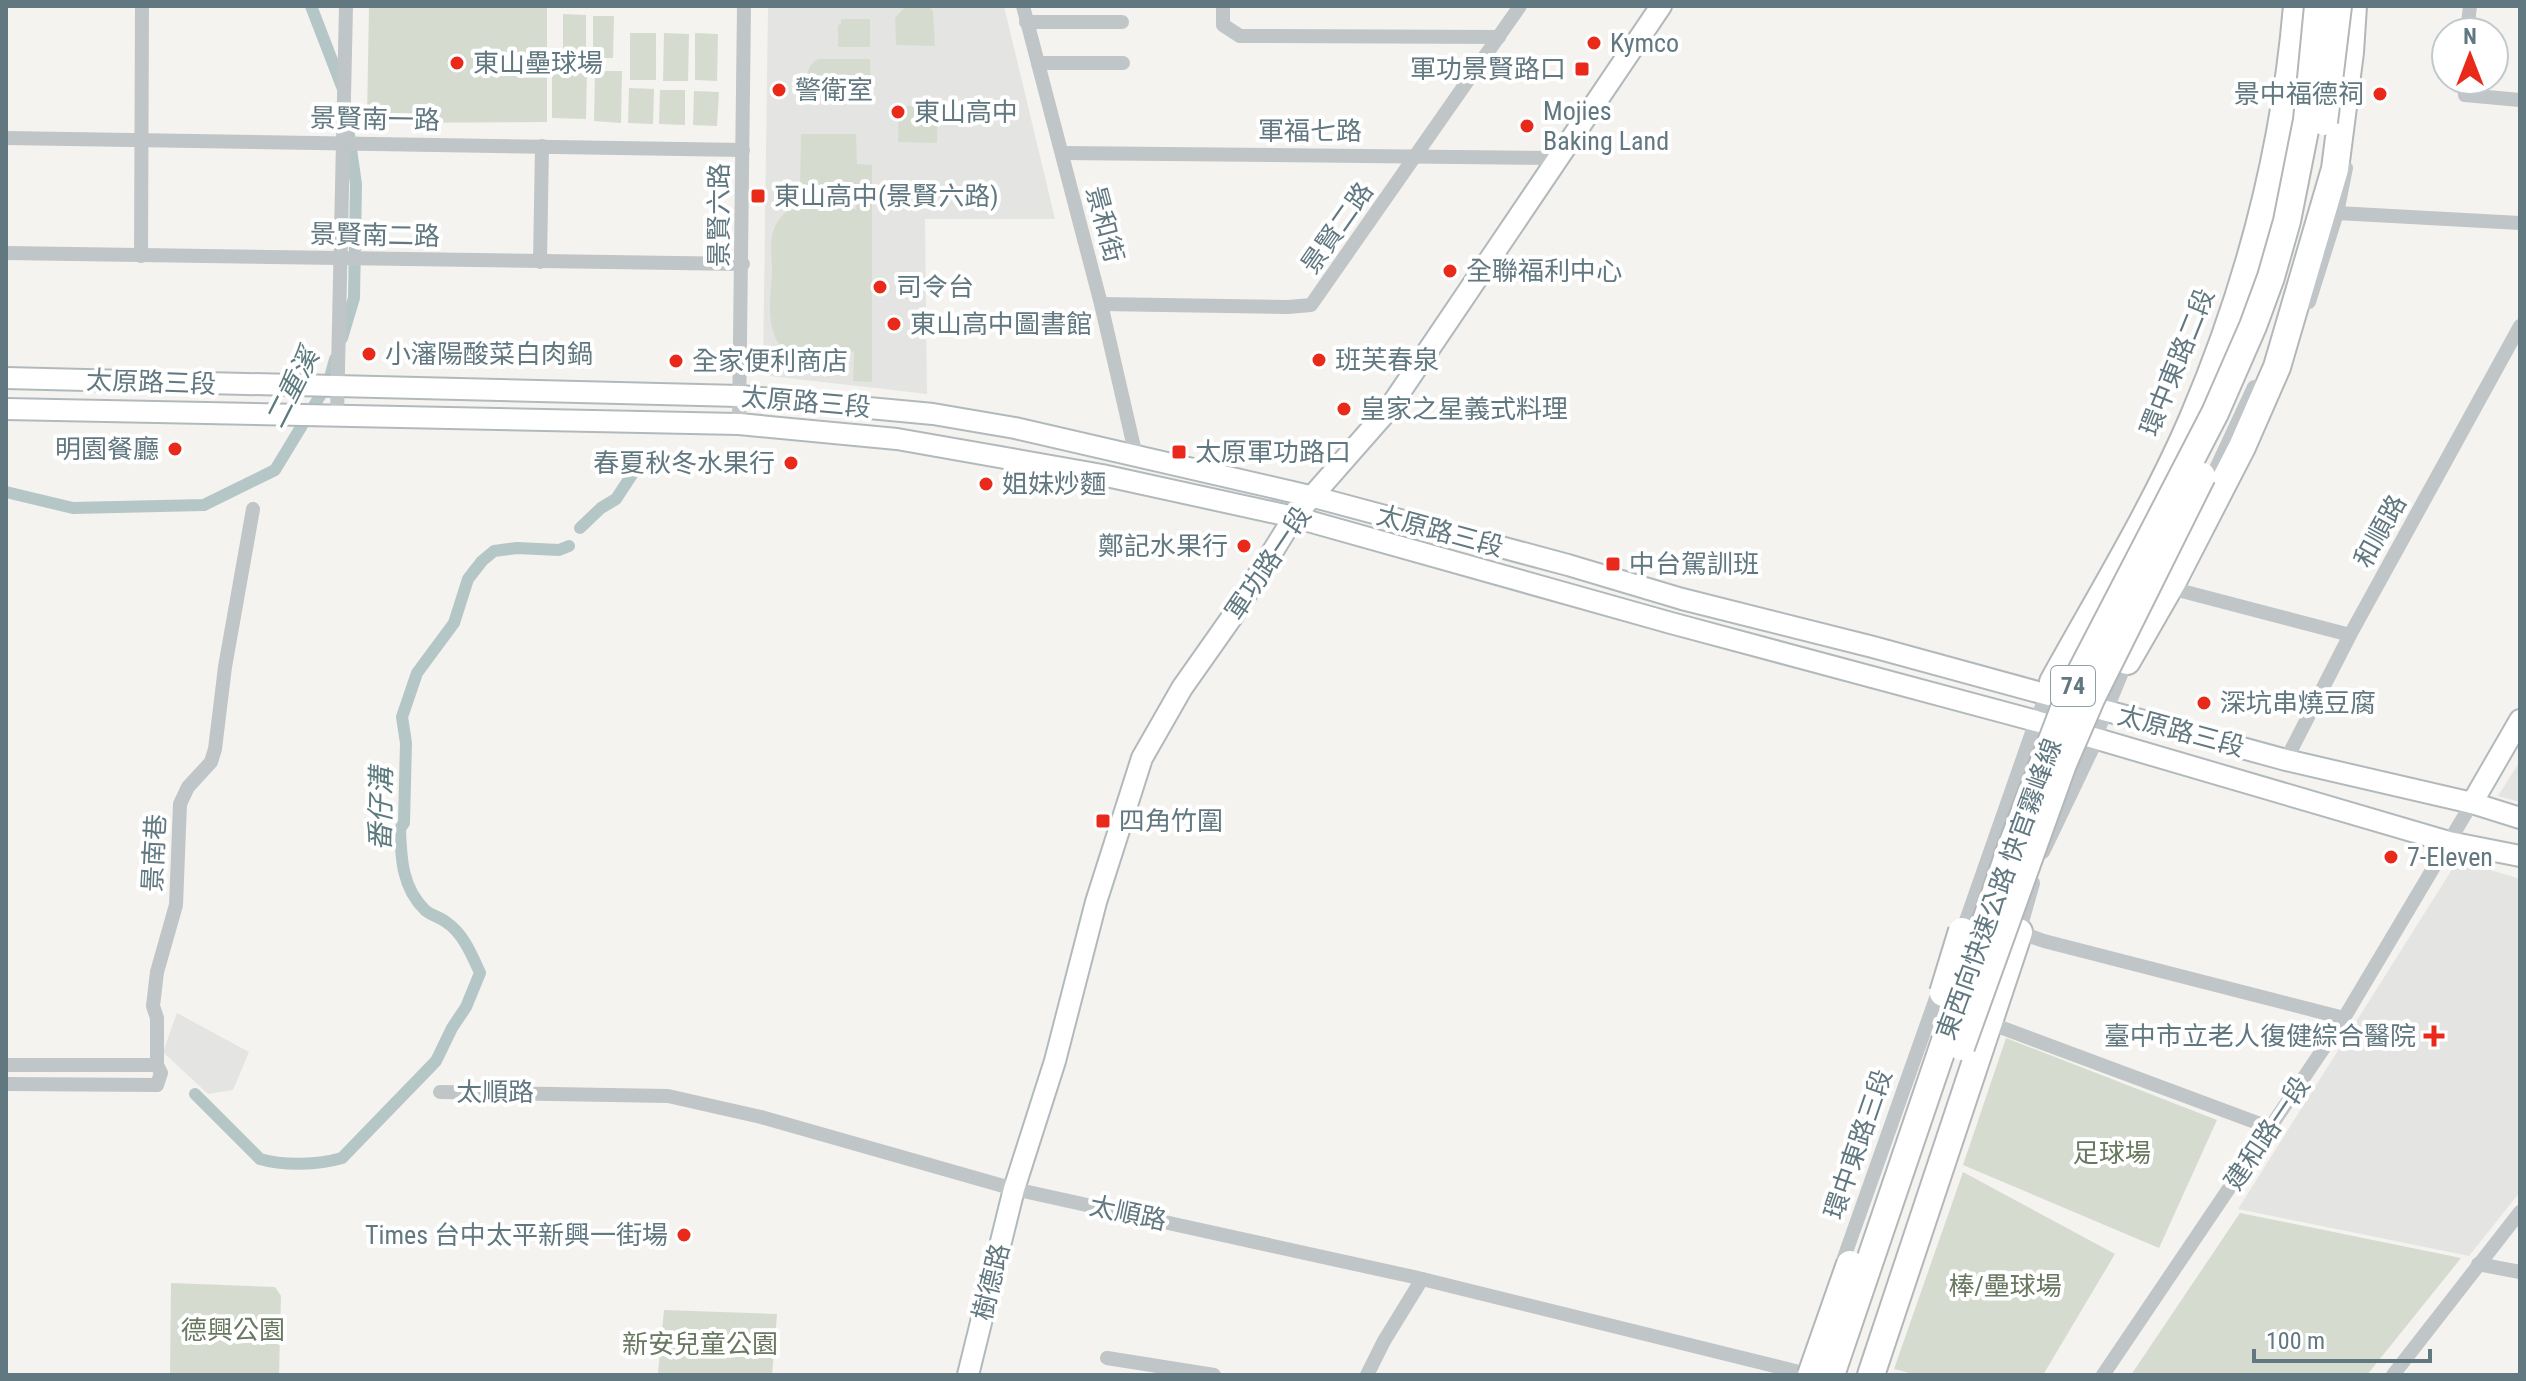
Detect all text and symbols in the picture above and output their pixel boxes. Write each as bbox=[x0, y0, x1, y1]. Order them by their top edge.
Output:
north arrow bbox=[2430, 16, 2510, 96]
text: N bbox=[2463, 24, 2477, 49]
place label: Kymco bbox=[1610, 28, 1679, 58]
marker: Kymco bbox=[1585, 34, 1603, 52]
place label: 東山壘球場 bbox=[473, 48, 603, 78]
marker: 東山壘球場 bbox=[448, 54, 466, 72]
place label: 軍功景賢路口 bbox=[1410, 54, 1566, 84]
marker: 軍功景賢路口 bbox=[1573, 60, 1591, 78]
place label: 警衛室 bbox=[795, 75, 873, 105]
place label: 景中福德祠 bbox=[2234, 79, 2364, 109]
marker: 警衛室 bbox=[770, 81, 788, 99]
marker: 景中福德祠 bbox=[2371, 85, 2389, 103]
place label: Mojies Baking Land bbox=[1543, 96, 1669, 156]
place label: 東山高中 bbox=[914, 97, 1018, 127]
street label: 景賢南一路 bbox=[310, 103, 440, 135]
marker: 東山高中 bbox=[889, 103, 907, 121]
street label: 軍福七路 bbox=[1258, 116, 1362, 146]
marker: Mojies Baking Land bbox=[1518, 117, 1536, 135]
street label: 景賢六路 bbox=[704, 163, 734, 267]
street label: 景賢二路 bbox=[1295, 177, 1379, 279]
place label: 東山高中(景賢六路) bbox=[774, 181, 998, 211]
street label: 景和街 bbox=[1080, 182, 1130, 266]
marker: 東山高中(景賢六路) bbox=[749, 187, 767, 205]
street label: 景賢南二路 bbox=[310, 219, 440, 251]
place label: 全聯福利中心 bbox=[1466, 256, 1622, 286]
marker: 全聯福利中心 bbox=[1441, 262, 1459, 280]
place label: 司令台 bbox=[896, 272, 974, 302]
marker: 司令台 bbox=[871, 278, 889, 296]
street label: 環中東路二段 bbox=[2134, 284, 2220, 440]
place label: 東山高中圖書館 bbox=[910, 309, 1092, 339]
marker: 東山高中圖書館 bbox=[885, 315, 903, 333]
place label: 小瀋陽酸菜白肉鍋 bbox=[385, 339, 593, 369]
water label: 二重溪 bbox=[258, 340, 328, 433]
marker: 小瀋陽酸菜白肉鍋 bbox=[360, 345, 378, 363]
place label: 班芙春泉 bbox=[1335, 345, 1439, 375]
place label: 全家便利商店 bbox=[692, 346, 848, 376]
marker: 班芙春泉 bbox=[1310, 351, 1328, 369]
marker: 全家便利商店 bbox=[667, 352, 685, 370]
street label: 太原路三段 bbox=[86, 365, 216, 399]
street label: 太原路三段 bbox=[740, 381, 872, 423]
place label: 皇家之星義式料理 bbox=[1360, 394, 1568, 424]
marker: 皇家之星義式料理 bbox=[1335, 400, 1353, 418]
place label: 明園餐廳 bbox=[55, 434, 159, 464]
place label: 太原軍功路口 bbox=[1195, 437, 1351, 467]
marker: 明園餐廳 bbox=[166, 440, 184, 458]
marker: 太原軍功路口 bbox=[1170, 443, 1188, 461]
place label: 春夏秋冬水果行 bbox=[593, 448, 775, 478]
marker: 春夏秋冬水果行 bbox=[782, 454, 800, 472]
place label: 姐妹炒麵 bbox=[1002, 469, 1106, 499]
marker: 姐妹炒麵 bbox=[977, 475, 995, 493]
street label: 和順路 bbox=[2348, 490, 2412, 572]
street label: 太原路三段 bbox=[1373, 500, 1507, 562]
street label: 軍功路一段 bbox=[1219, 501, 1317, 625]
place label: 鄭記水果行 bbox=[1098, 531, 1228, 561]
marker: 鄭記水果行 bbox=[1235, 537, 1253, 555]
place label: 中台駕訓班 bbox=[1629, 549, 1759, 579]
marker: 中台駕訓班 bbox=[1604, 555, 1622, 573]
road number: 74 bbox=[2051, 666, 2095, 706]
place label: 深坑串燒豆腐 bbox=[2220, 688, 2376, 718]
marker: 深坑串燒豆腐 bbox=[2195, 694, 2213, 712]
street label: 太原路三段 bbox=[2114, 700, 2248, 762]
street label: 東西向快速公路 快官霧峰線 bbox=[1931, 734, 2067, 1044]
water label: 番仔溝 bbox=[364, 763, 398, 851]
place label: 四角竹圍 bbox=[1119, 806, 1223, 836]
marker: 四角竹圍 bbox=[1094, 812, 1112, 830]
street label: 景南巷 bbox=[137, 813, 171, 893]
place label: 7-Eleven bbox=[2407, 842, 2493, 872]
marker: 7-Eleven bbox=[2382, 848, 2400, 866]
place label: 臺中市立老人復健綜合醫院 bbox=[2104, 1021, 2416, 1051]
marker: 臺中市立老人復健綜合醫院 bbox=[2423, 1025, 2445, 1047]
street label: 環中東路三段 bbox=[1818, 1065, 1898, 1223]
street label: 建和路一段 bbox=[2218, 1071, 2316, 1195]
street label: 太順路 bbox=[456, 1077, 534, 1107]
park label: 足球場 bbox=[2073, 1138, 2151, 1168]
street label: 太順路 bbox=[1087, 1190, 1169, 1236]
place label: Times 台中太平新興一街場 bbox=[365, 1220, 668, 1250]
marker: Times 台中太平新興一街場 bbox=[675, 1226, 693, 1244]
street label: 樹德路 bbox=[967, 1241, 1015, 1323]
park label: 棒/壘球場 bbox=[1948, 1271, 2062, 1301]
scale bar bbox=[2254, 1313, 2430, 1363]
park label: 德興公園 bbox=[181, 1315, 285, 1345]
text: 100 m bbox=[2266, 1327, 2325, 1355]
park label: 新安兒童公園 bbox=[622, 1329, 778, 1359]

